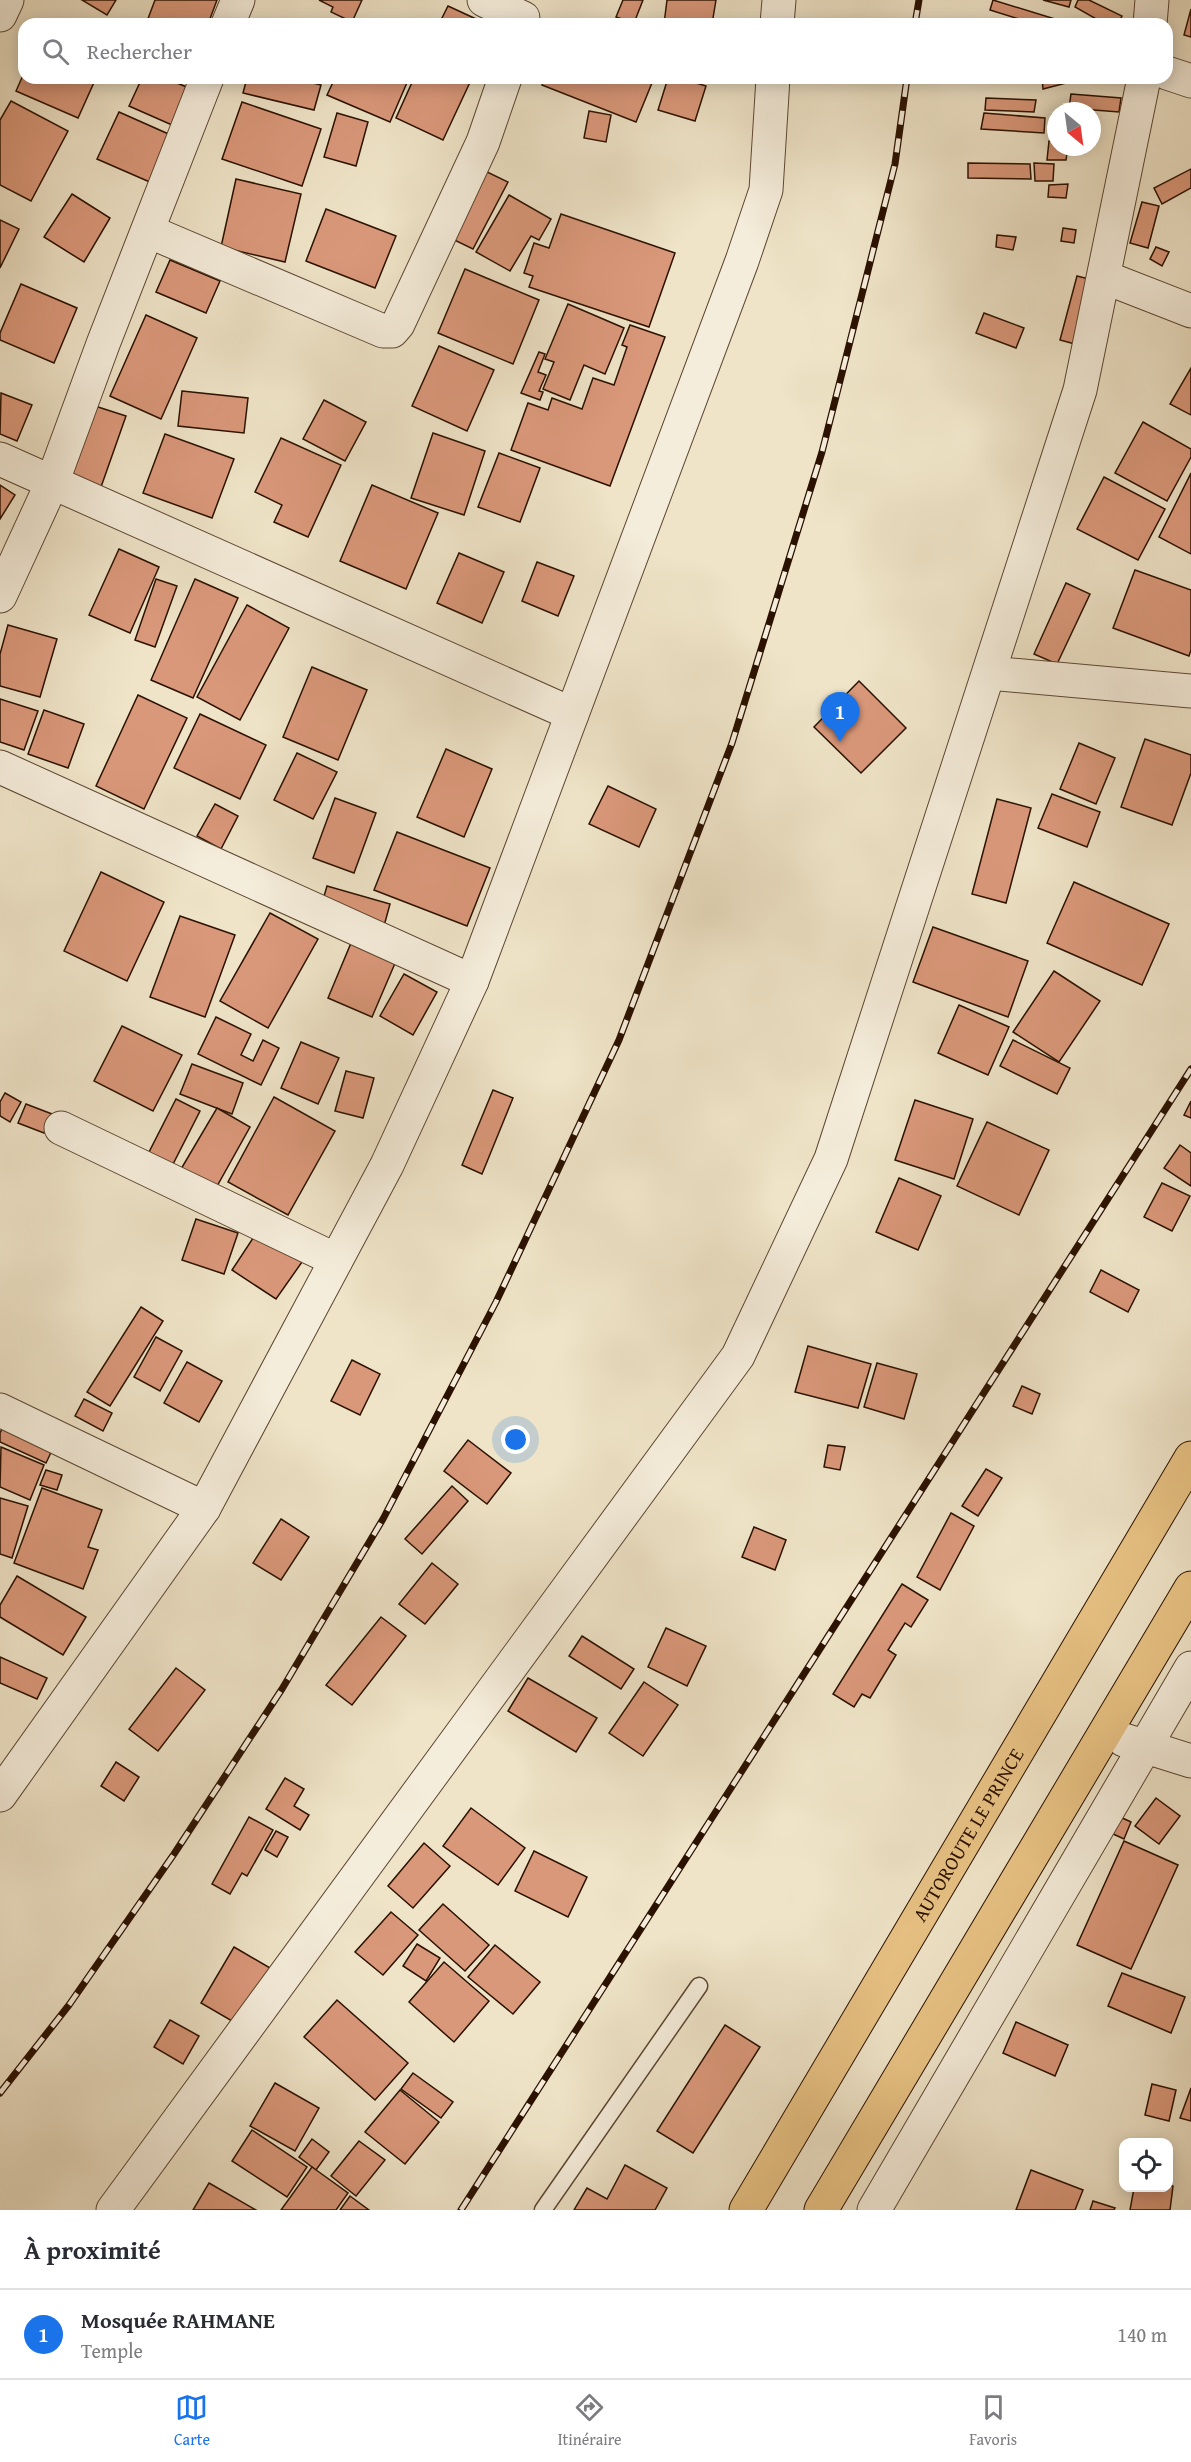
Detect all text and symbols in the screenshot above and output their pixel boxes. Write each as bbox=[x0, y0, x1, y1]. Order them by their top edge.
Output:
search box bbox=[18, 18, 1173, 84]
icon: search bbox=[39, 35, 72, 68]
text: Rechercher bbox=[87, 35, 192, 67]
north arrow bbox=[1047, 102, 1101, 156]
pin: 1 bbox=[820, 692, 860, 742]
your location bbox=[501, 1425, 530, 1454]
street label: AUTOROUTE LE PRINCE bbox=[905, 1742, 1030, 1927]
map controls bbox=[1119, 2138, 1173, 2192]
button: locate bbox=[1119, 2138, 1173, 2192]
text: À proximité bbox=[24, 2230, 161, 2269]
text: Mosquée RAHMANE bbox=[81, 2304, 275, 2336]
text: 1 bbox=[38, 2320, 49, 2349]
text: 140 m bbox=[1117, 2320, 1167, 2349]
text: Temple bbox=[81, 2336, 143, 2365]
tab: Carte bbox=[174, 2391, 210, 2451]
tab: Itinéraire bbox=[558, 2391, 622, 2451]
tab: Favoris bbox=[969, 2391, 1017, 2451]

